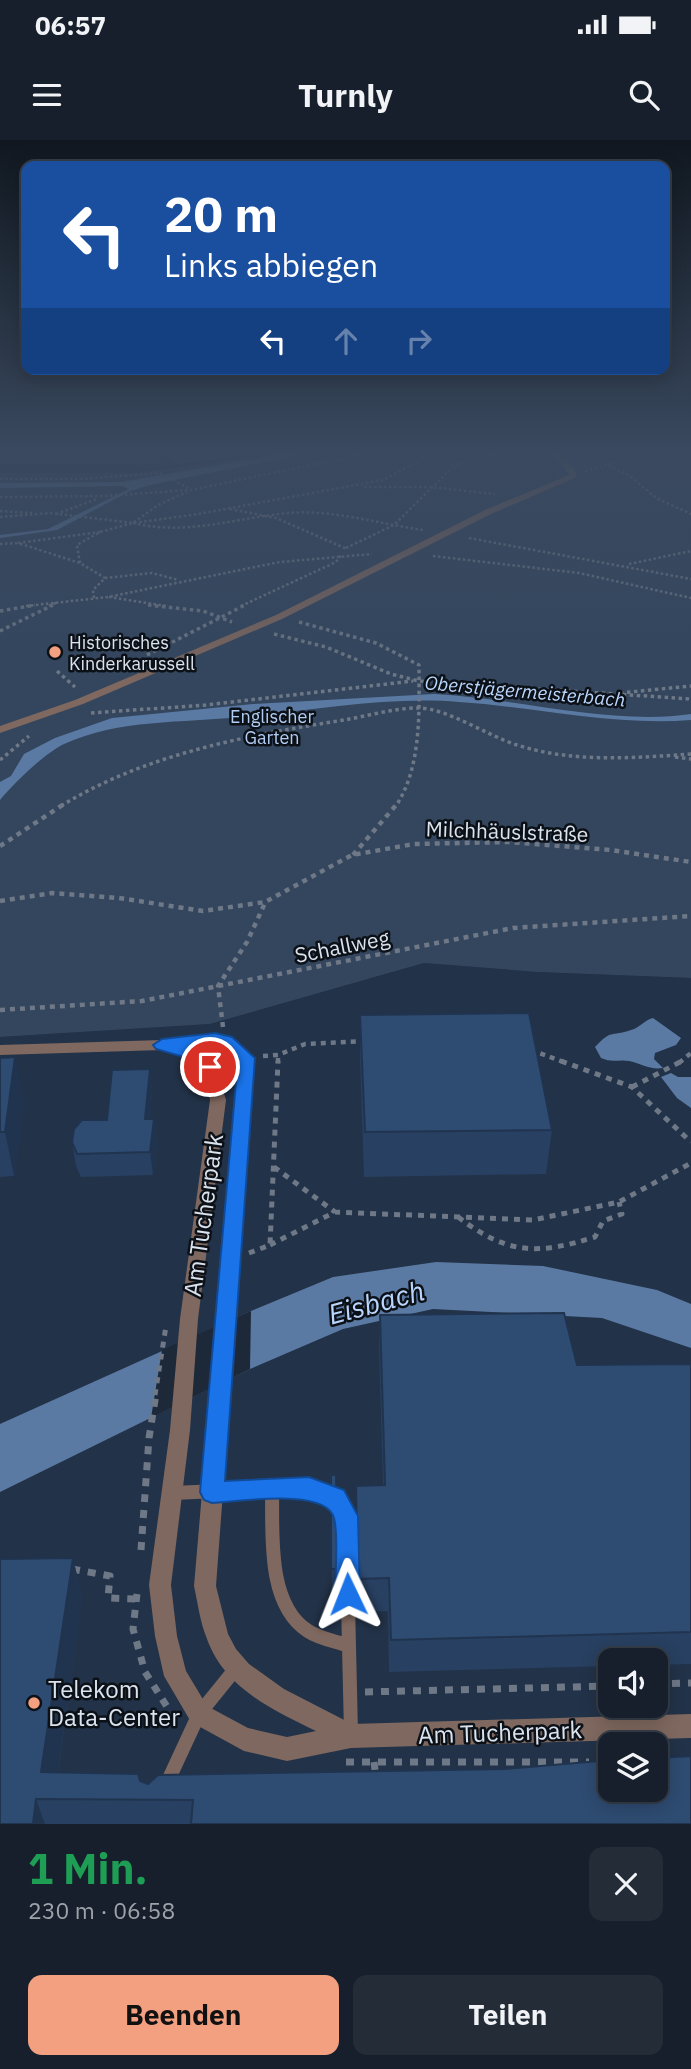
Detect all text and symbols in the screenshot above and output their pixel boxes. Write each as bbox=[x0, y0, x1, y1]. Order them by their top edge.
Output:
text: 06:57 bbox=[35, 8, 106, 42]
text: Turnly bbox=[298, 74, 393, 116]
icon: menu bbox=[28, 76, 66, 114]
icon: search bbox=[625, 76, 663, 114]
text: 20 m bbox=[164, 182, 278, 245]
icon: left bbox=[49, 189, 140, 280]
text: Links abbiegen bbox=[164, 244, 378, 286]
icon: left bbox=[254, 322, 292, 360]
icon: ahead bbox=[327, 322, 365, 360]
icon: right bbox=[400, 322, 438, 360]
place label: Historisches Kinderkarussell bbox=[69, 631, 195, 675]
marker: Historisches Kinderkarussell bbox=[47, 644, 63, 660]
water label: Oberstjägermeisterbach bbox=[424, 670, 626, 712]
park label: Englischer Garten bbox=[230, 705, 314, 749]
street label: Milchhäuslstraße bbox=[425, 814, 589, 848]
street label: Schallweg bbox=[292, 923, 392, 969]
pin bbox=[180, 1037, 240, 1097]
icon: arrive bbox=[191, 1048, 229, 1086]
street label: Am Tucherpark bbox=[176, 1131, 230, 1298]
water label: Eisbach bbox=[324, 1271, 428, 1333]
position arrow bbox=[311, 1557, 385, 1631]
map controls bbox=[598, 1648, 668, 1802]
button: sound bbox=[598, 1648, 668, 1718]
place label: Telekom Data-Center bbox=[48, 1673, 180, 1733]
marker: Telekom Data-Center bbox=[26, 1695, 42, 1711]
street label: Am Tucherpark bbox=[417, 1713, 583, 1751]
button: layers bbox=[598, 1732, 668, 1802]
text: 1 Min. bbox=[28, 1841, 148, 1896]
button: close bbox=[589, 1847, 663, 1921]
text: 230 m · 06:58 bbox=[28, 1895, 175, 1925]
button: Beenden bbox=[28, 1975, 339, 2055]
button: Teilen bbox=[353, 1975, 663, 2055]

